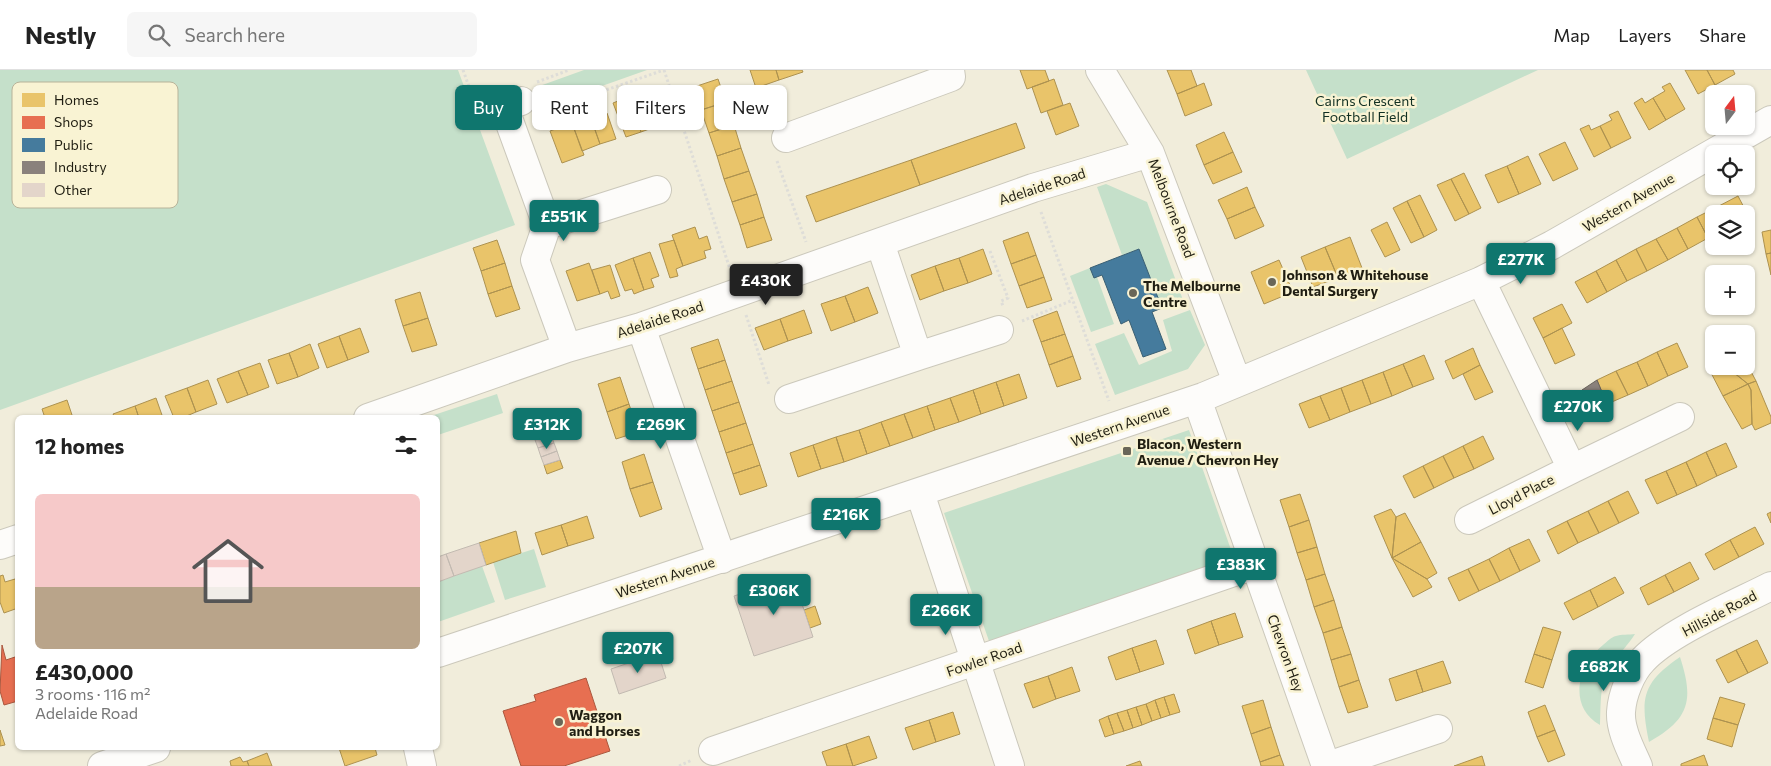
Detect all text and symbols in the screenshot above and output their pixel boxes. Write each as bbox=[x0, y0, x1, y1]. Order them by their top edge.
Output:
search box bbox=[127, 12, 477, 57]
text: Nestly bbox=[25, 20, 97, 49]
icon: search bbox=[145, 21, 173, 49]
text: Search here bbox=[185, 23, 285, 46]
text: Map bbox=[1553, 24, 1590, 46]
text: Layers bbox=[1618, 24, 1671, 46]
text: Share bbox=[1699, 24, 1746, 46]
legend bbox=[12, 82, 178, 208]
chip: Buy bbox=[455, 85, 522, 130]
chip: Rent bbox=[532, 85, 607, 130]
chip: Filters bbox=[617, 85, 704, 130]
chip: New bbox=[714, 85, 787, 130]
north arrow bbox=[1705, 85, 1755, 135]
map controls bbox=[1705, 85, 1755, 375]
text: Homes bbox=[54, 91, 99, 108]
park label: Cairns Crescent Football Field bbox=[1315, 92, 1415, 125]
text: Shops bbox=[54, 113, 93, 130]
text: Public bbox=[54, 136, 93, 153]
button: locate bbox=[1705, 145, 1755, 195]
street label: Melbourne Road bbox=[1145, 156, 1199, 260]
text: Industry bbox=[54, 158, 107, 175]
street label: Adelaide Road bbox=[997, 164, 1087, 208]
street label: Western Avenue bbox=[1579, 169, 1677, 235]
text: Other bbox=[54, 181, 93, 198]
pin: £551K bbox=[529, 200, 599, 242]
button: layers bbox=[1705, 205, 1755, 255]
text: £551K bbox=[541, 206, 587, 225]
pin: £277K bbox=[1486, 242, 1556, 285]
text: £277K bbox=[1497, 249, 1545, 268]
pin: £430K bbox=[731, 264, 801, 306]
button: + bbox=[1705, 265, 1755, 315]
place label: Johnson & Whitehouse Dental Surgery bbox=[1282, 266, 1428, 299]
text: £430K bbox=[741, 270, 791, 289]
marker: Johnson & Whitehouse Dental Surgery bbox=[1266, 276, 1278, 288]
place label: The Melbourne Centre bbox=[1143, 277, 1241, 310]
marker: The Melbourne Centre bbox=[1127, 287, 1139, 299]
street label: Adelaide Road bbox=[615, 297, 705, 341]
button: − bbox=[1705, 325, 1755, 375]
pin: £270K bbox=[1543, 390, 1613, 432]
text: £270K bbox=[1553, 396, 1603, 415]
street label: Western Avenue bbox=[1069, 400, 1171, 450]
pin: £312K bbox=[512, 408, 582, 450]
pin: £269K bbox=[626, 408, 696, 450]
text: £312K bbox=[524, 414, 570, 433]
text: £269K bbox=[636, 414, 686, 433]
icon: filters bbox=[392, 431, 420, 459]
text: 12 homes bbox=[35, 433, 124, 458]
place label: Blacon, Western Avenue / Chevron Hey bbox=[1137, 435, 1279, 468]
marker: Blacon, Western Avenue / Chevron Hey bbox=[1121, 445, 1133, 457]
street label: Lloyd Place bbox=[1485, 470, 1557, 518]
pin: £216K bbox=[811, 498, 881, 540]
text: £216K bbox=[822, 504, 870, 523]
icon: home bbox=[183, 526, 273, 616]
pin: £383K bbox=[1206, 548, 1276, 590]
street label: Western Avenue bbox=[613, 553, 717, 601]
text: £383K bbox=[1216, 554, 1266, 573]
pin: £306K bbox=[739, 574, 809, 616]
text: £306K bbox=[749, 580, 799, 599]
street label: Hillside Road bbox=[1679, 586, 1759, 640]
pin: £266K bbox=[911, 594, 981, 636]
text: £266K bbox=[921, 600, 971, 619]
street label: Chevron Hey bbox=[1264, 612, 1308, 694]
pin: £207K bbox=[603, 632, 673, 674]
text: £207K bbox=[613, 638, 663, 657]
street label: Fowler Road bbox=[944, 638, 1024, 680]
pin: £682K bbox=[1569, 650, 1639, 692]
text: £682K bbox=[1579, 656, 1629, 675]
text: £430,000 bbox=[35, 659, 133, 684]
text: 3 rooms · 116 m² bbox=[35, 684, 150, 703]
text: Adelaide Road bbox=[35, 703, 138, 722]
place label: Waggon and Horses bbox=[569, 706, 641, 739]
marker: Waggon and Horses bbox=[553, 716, 565, 728]

